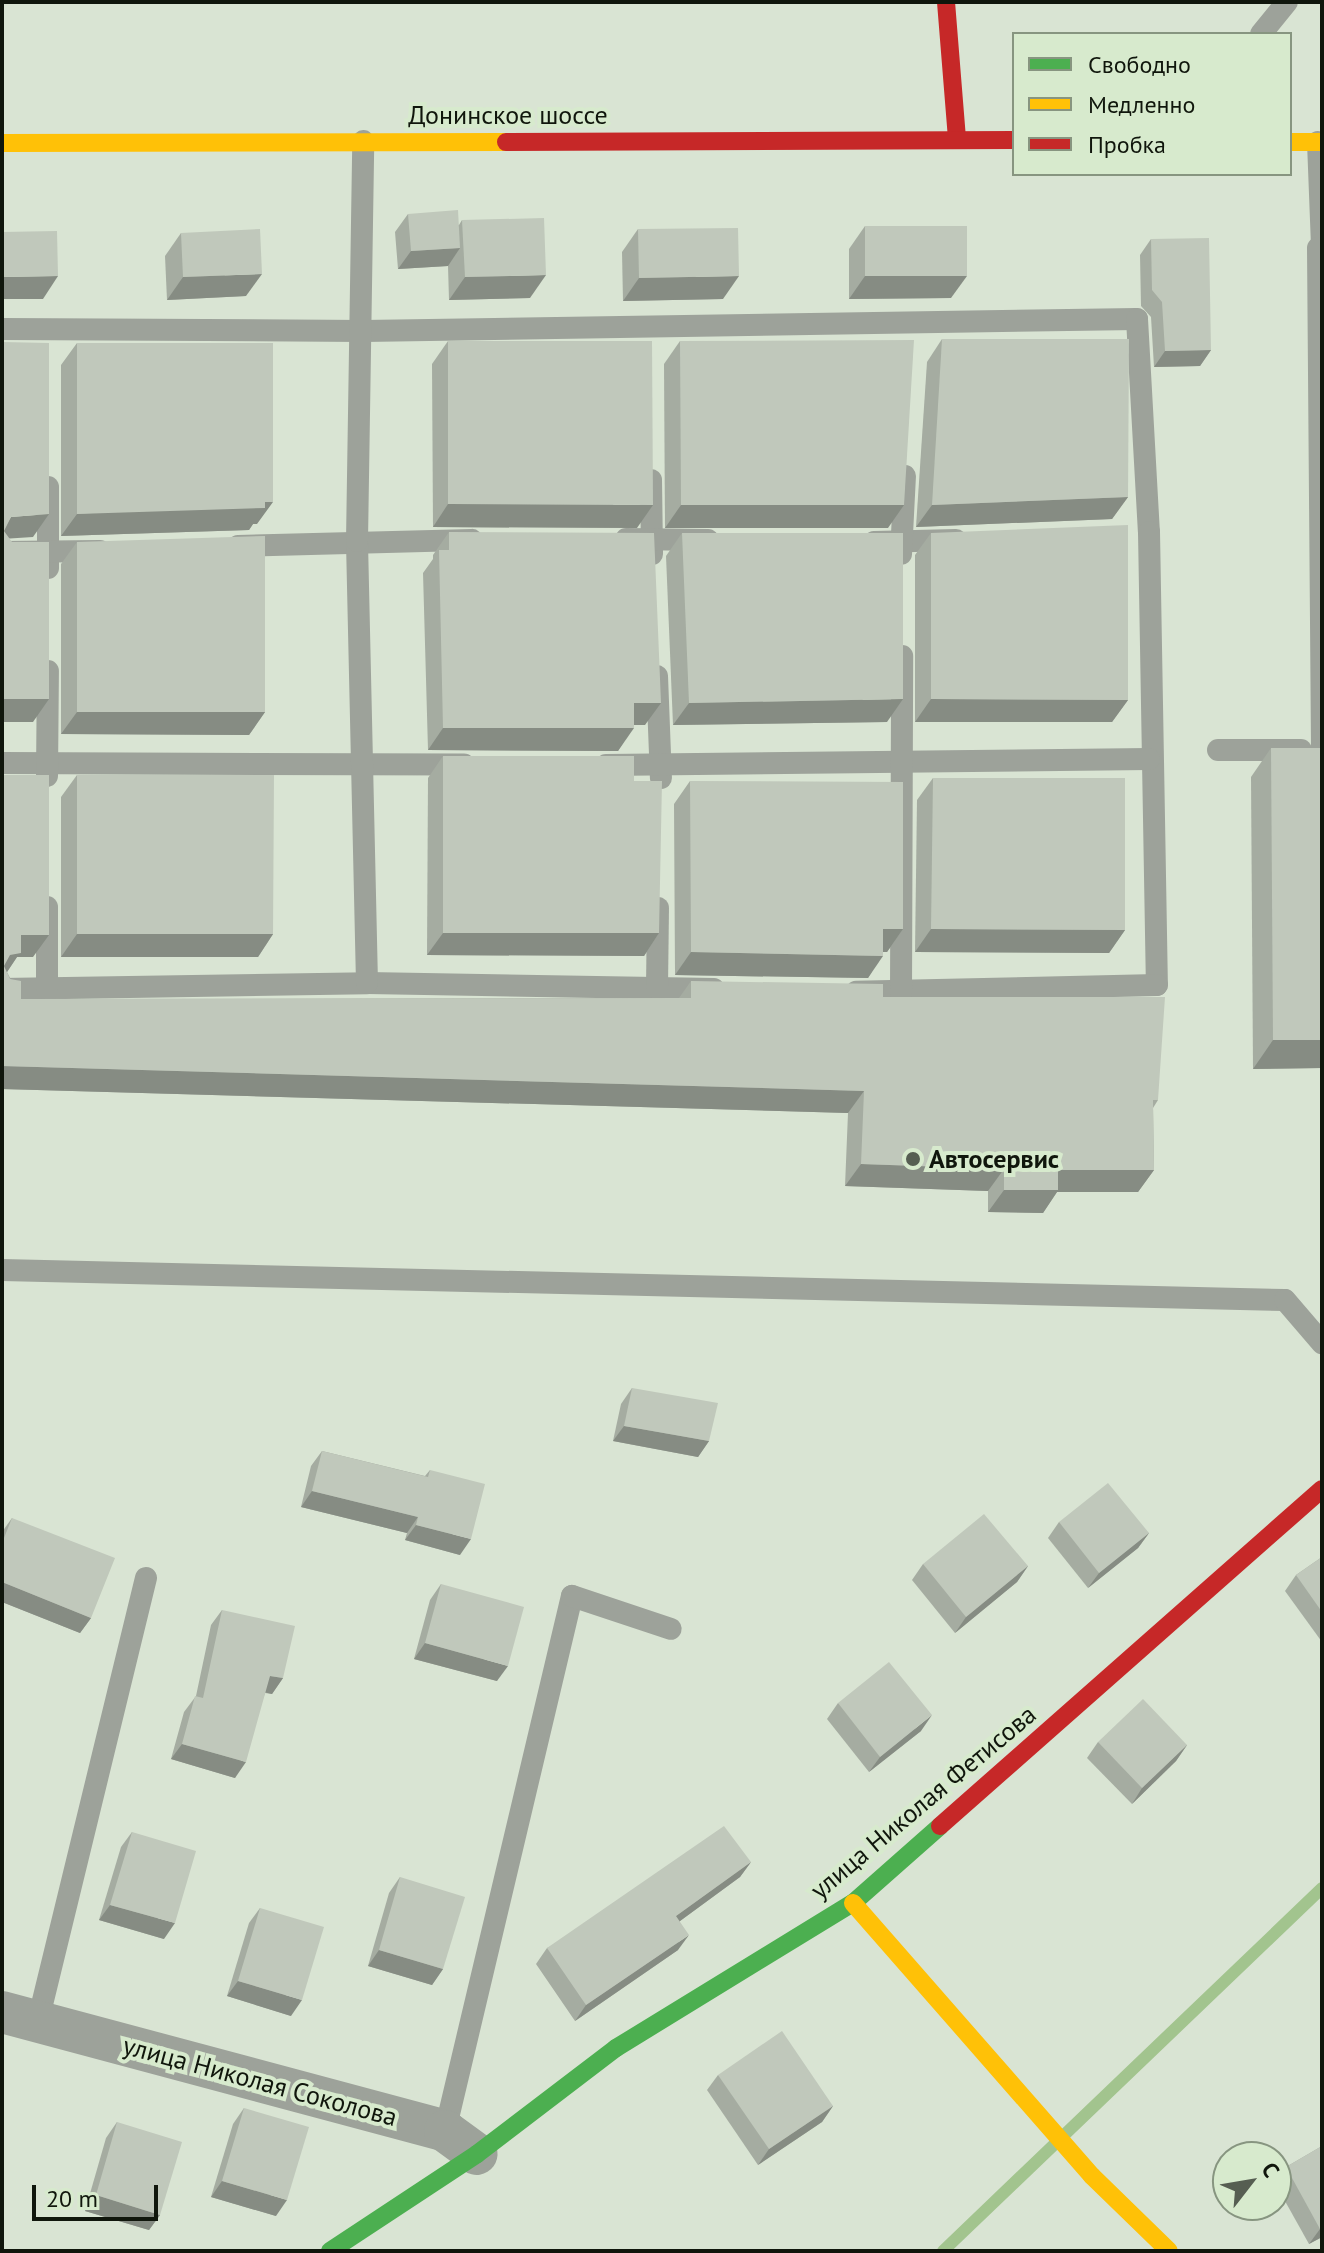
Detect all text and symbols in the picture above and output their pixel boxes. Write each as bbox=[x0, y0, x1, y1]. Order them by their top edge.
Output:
legend bbox=[1012, 32, 1292, 176]
text: Свободно bbox=[1088, 49, 1191, 80]
text: Медленно bbox=[1088, 89, 1195, 120]
street label: Донинское шоссе bbox=[408, 99, 608, 131]
text: Пробка bbox=[1088, 129, 1166, 160]
place label: Автосервис bbox=[929, 1143, 1059, 1175]
marker: Автосервис bbox=[904, 1150, 922, 1168]
street label: улица Николая Фетисова bbox=[804, 1698, 1042, 1906]
street label: улица Николая Соколова bbox=[119, 2029, 401, 2133]
north arrow bbox=[1212, 2141, 1292, 2221]
text: С bbox=[1256, 2157, 1286, 2182]
scale bar bbox=[36, 2169, 162, 2219]
text: 20 m bbox=[46, 2183, 98, 2214]

